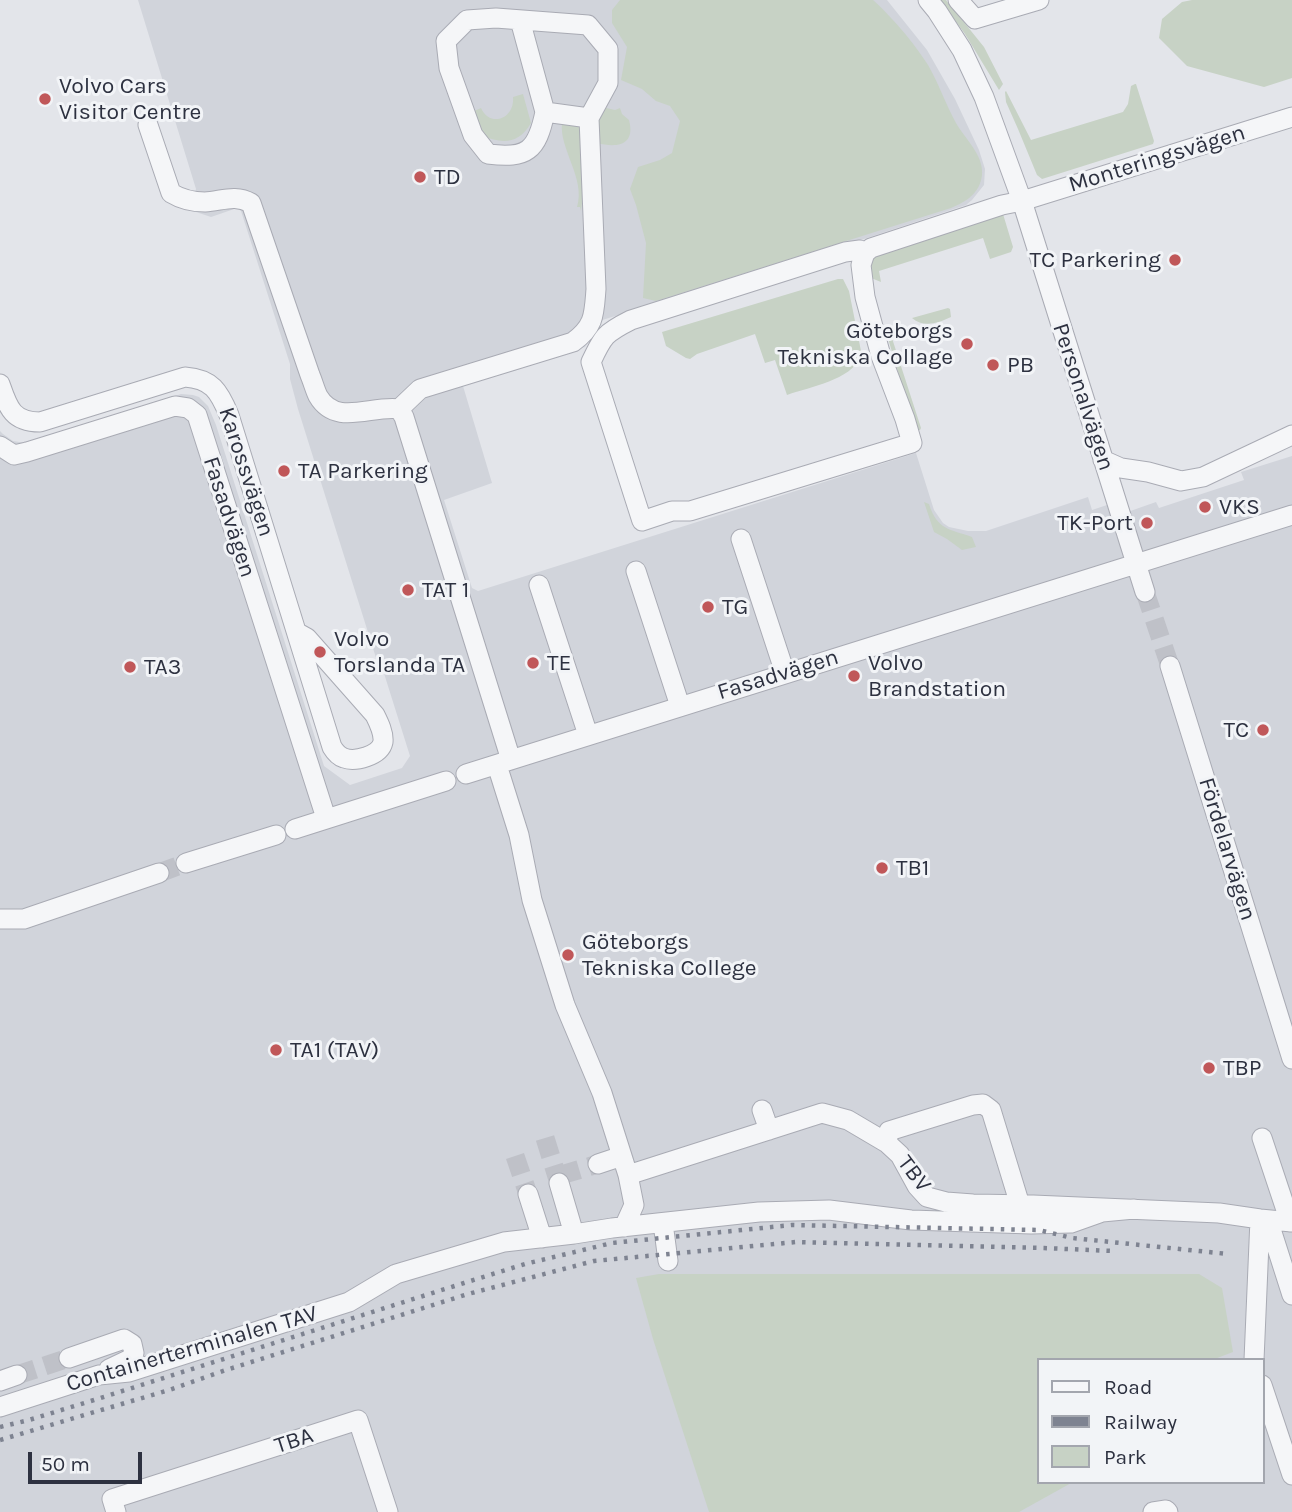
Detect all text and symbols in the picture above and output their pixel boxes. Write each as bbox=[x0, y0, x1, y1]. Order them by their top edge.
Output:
place label: Volvo Cars Visitor Centre bbox=[59, 72, 201, 126]
marker: Volvo Cars Visitor Centre bbox=[37, 91, 53, 107]
street label: Monteringsvägen bbox=[1065, 119, 1249, 199]
place label: TD bbox=[434, 163, 461, 191]
marker: TD bbox=[412, 169, 428, 185]
place label: TC Parkering bbox=[1029, 246, 1161, 274]
marker: TC Parkering bbox=[1167, 252, 1183, 268]
place label: Göteborgs Tekniska Collage bbox=[778, 317, 953, 371]
street label: Personalvägen bbox=[1046, 320, 1120, 474]
marker: Göteborgs Tekniska Collage bbox=[959, 336, 975, 352]
place label: PB bbox=[1007, 351, 1034, 379]
marker: PB bbox=[985, 357, 1001, 373]
street label: Karossvägen bbox=[212, 404, 280, 540]
street label: Fasadvägen bbox=[196, 453, 262, 581]
place label: TA Parkering bbox=[298, 457, 428, 485]
marker: TA Parkering bbox=[276, 463, 292, 479]
place label: VKS bbox=[1219, 493, 1260, 521]
marker: VKS bbox=[1197, 499, 1213, 515]
place label: TK-Port bbox=[1057, 509, 1133, 537]
marker: TK-Port bbox=[1139, 515, 1155, 531]
place label: TAT 1 bbox=[422, 576, 469, 604]
marker: TAT 1 bbox=[400, 582, 416, 598]
place label: TG bbox=[722, 593, 748, 621]
marker: TG bbox=[700, 599, 716, 615]
place label: Volvo Torslanda TA bbox=[334, 625, 465, 679]
street label: Fasadvägen bbox=[714, 643, 842, 707]
marker: Volvo Torslanda TA bbox=[312, 644, 328, 660]
place label: TE bbox=[547, 649, 571, 677]
place label: Volvo Brandstation bbox=[868, 649, 1006, 703]
place label: TA3 bbox=[144, 653, 181, 681]
marker: TE bbox=[525, 655, 541, 671]
marker: TA3 bbox=[122, 659, 138, 675]
marker: Volvo Brandstation bbox=[846, 668, 862, 684]
place label: TC bbox=[1223, 716, 1249, 744]
marker: TC bbox=[1255, 722, 1271, 738]
street label: Fördelarvägen bbox=[1192, 774, 1262, 924]
place label: TB1 bbox=[896, 854, 929, 882]
marker: TB1 bbox=[874, 860, 890, 876]
place label: Göteborgs Tekniska College bbox=[582, 928, 757, 982]
marker: Göteborgs Tekniska College bbox=[560, 947, 576, 963]
place label: TA1 (TAV) bbox=[290, 1036, 379, 1064]
marker: TA1 (TAV) bbox=[268, 1042, 284, 1058]
place label: TBP bbox=[1223, 1054, 1262, 1082]
marker: TBP bbox=[1201, 1060, 1217, 1076]
street label: TBV bbox=[891, 1150, 937, 1198]
street label: Containerterminalen TAV bbox=[63, 1300, 321, 1398]
legend bbox=[1036, 1358, 1264, 1484]
text: Road bbox=[1104, 1375, 1152, 1399]
text: Railway bbox=[1104, 1410, 1177, 1434]
street label: TBA bbox=[271, 1422, 317, 1460]
scale bar bbox=[32, 1438, 145, 1482]
text: Park bbox=[1104, 1445, 1147, 1469]
text: 50 m bbox=[41, 1452, 90, 1476]

